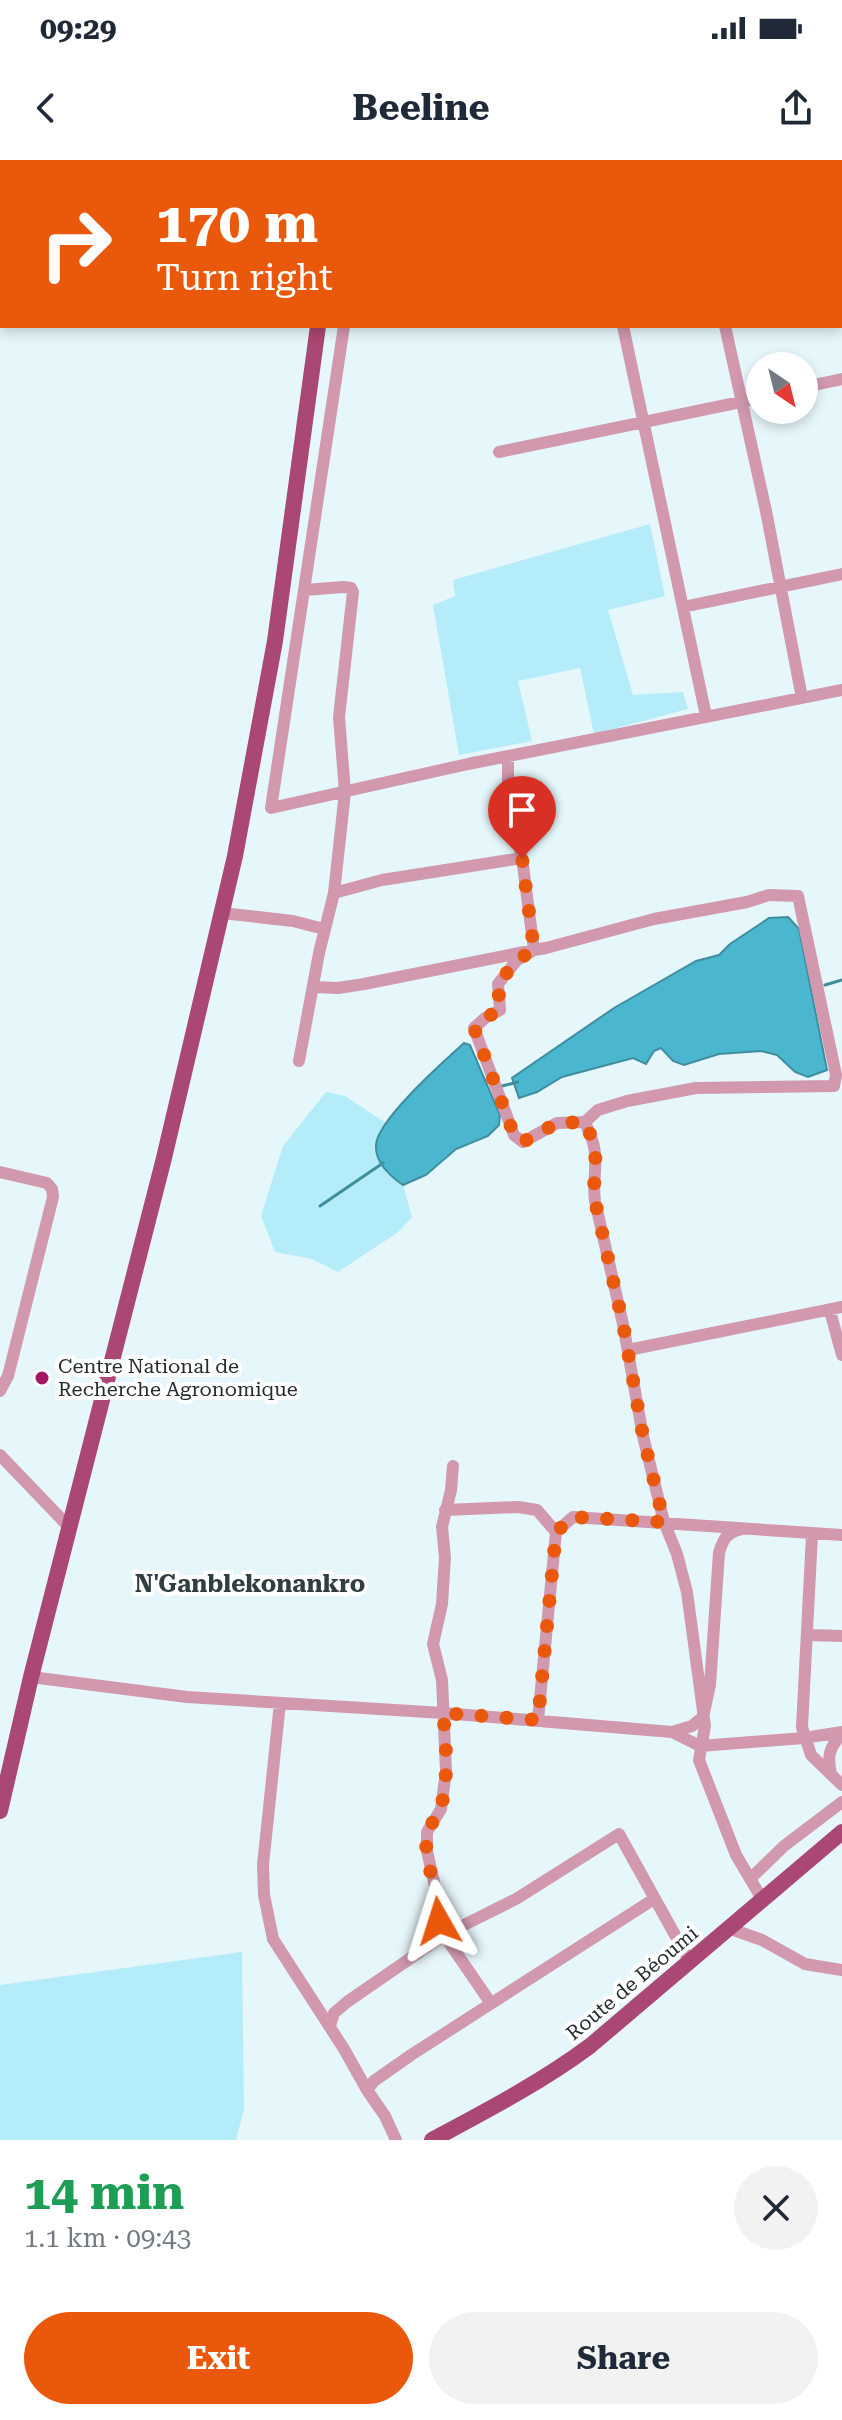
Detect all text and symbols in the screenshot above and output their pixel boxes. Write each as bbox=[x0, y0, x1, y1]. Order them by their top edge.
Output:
text: 09:29 bbox=[40, 11, 117, 46]
icon: back bbox=[24, 86, 68, 130]
icon: share bbox=[774, 86, 818, 130]
text: Beeline bbox=[352, 87, 490, 129]
text: 170 m bbox=[156, 190, 318, 256]
icon: right bbox=[24, 192, 128, 296]
text: Turn right bbox=[156, 257, 333, 299]
north arrow bbox=[746, 352, 818, 424]
map controls bbox=[746, 352, 818, 424]
pin bbox=[488, 776, 556, 858]
icon: arrive bbox=[500, 788, 544, 832]
place label: Centre National de Recherche Agronomique bbox=[58, 1354, 298, 1401]
marker: Centre National de Recherche Agronomique bbox=[33, 1369, 51, 1387]
district label: N'Ganblekonankro bbox=[135, 1570, 365, 1598]
position arrow bbox=[397, 1879, 481, 1963]
street label: Route de Béoumi bbox=[561, 1921, 703, 2045]
text: 14 min bbox=[24, 2165, 184, 2221]
button: close bbox=[734, 2166, 818, 2250]
text: 1.1 km · 09:43 bbox=[24, 2223, 191, 2253]
button: Exit bbox=[24, 2312, 413, 2404]
button: Share bbox=[429, 2312, 818, 2404]

